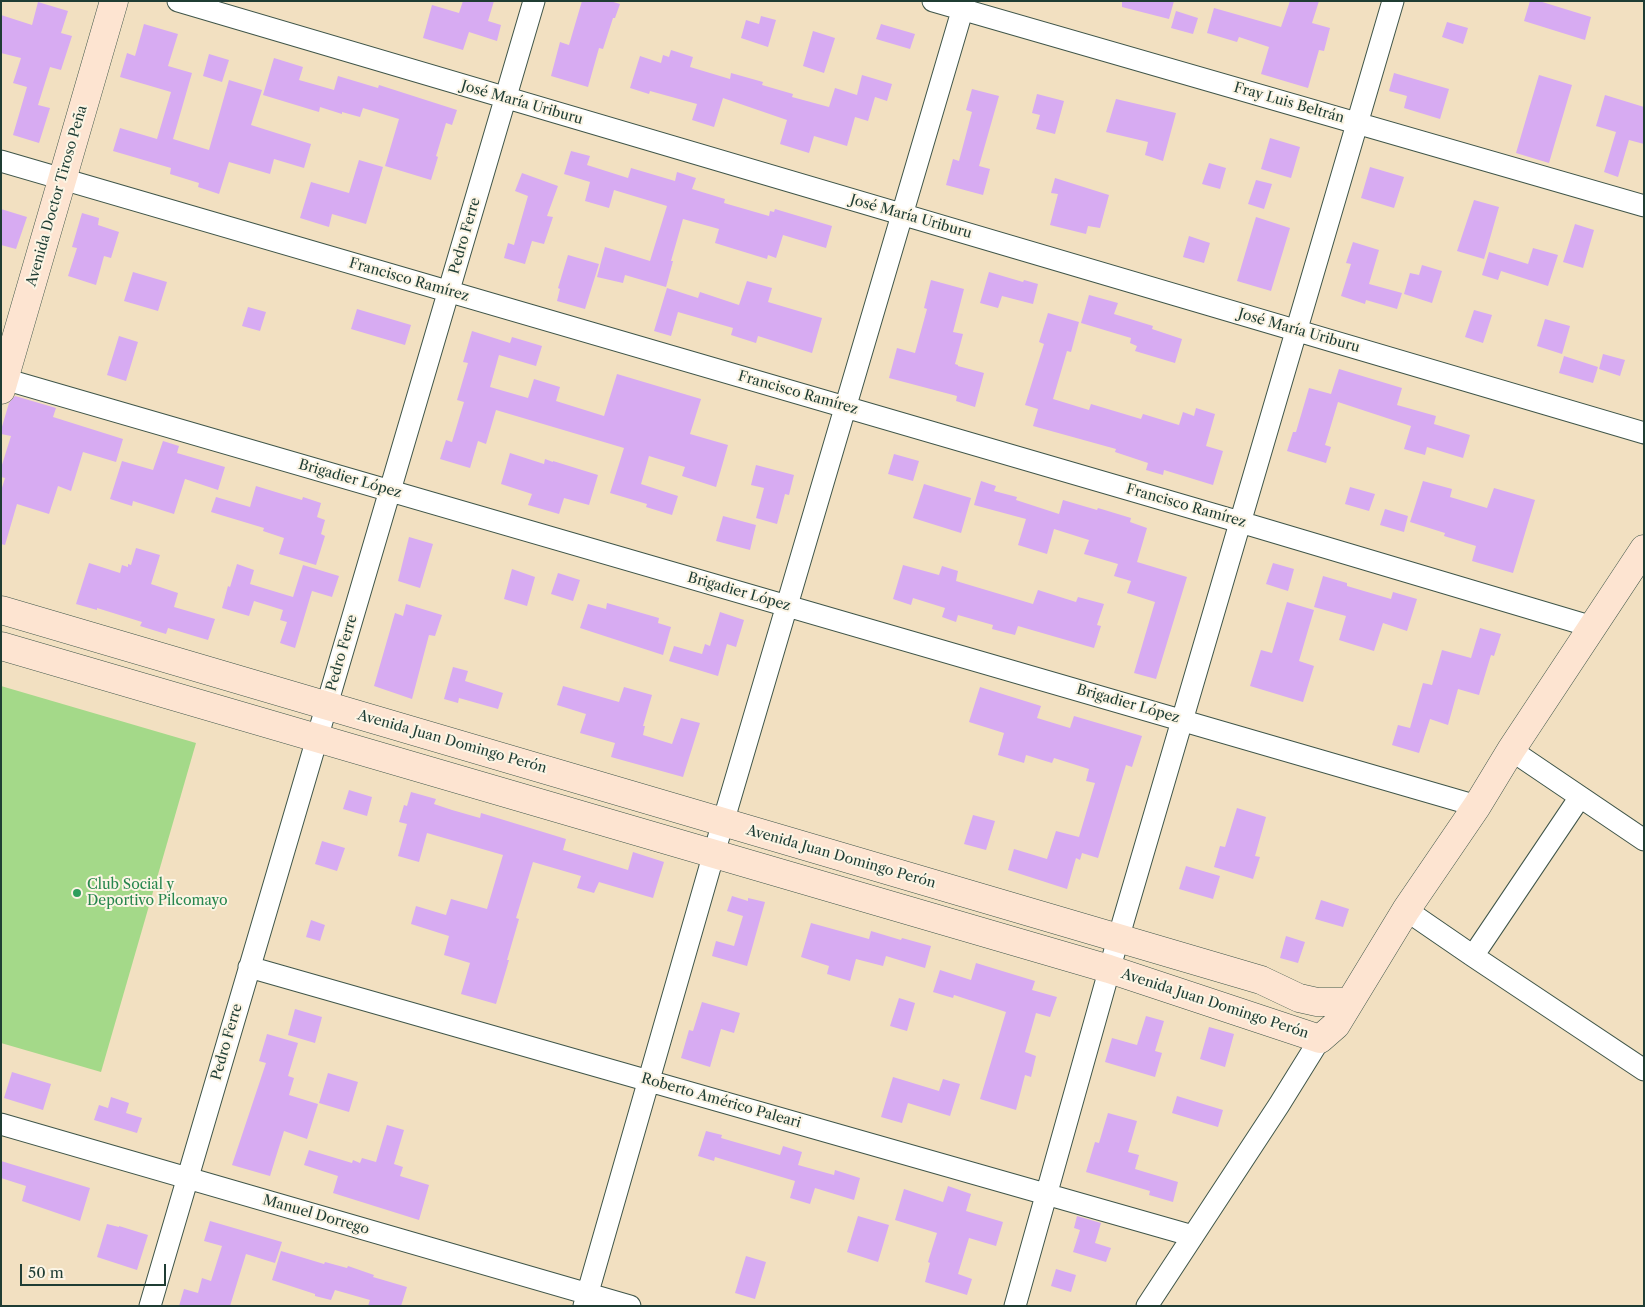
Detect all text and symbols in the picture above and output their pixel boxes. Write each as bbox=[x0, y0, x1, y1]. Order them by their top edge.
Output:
street label: José María Uriburu bbox=[459, 78, 585, 128]
street label: Fray Luis Beltrán bbox=[1232, 79, 1346, 127]
street label: Avenida Doctor Tiroso Peña bbox=[23, 104, 91, 288]
street label: José María Uriburu bbox=[848, 192, 974, 242]
street label: Pedro Ferre bbox=[446, 196, 484, 276]
street label: Francisco Ramírez bbox=[347, 255, 471, 305]
street label: José María Uriburu bbox=[1236, 306, 1362, 356]
street label: Francisco Ramírez bbox=[736, 368, 860, 418]
street label: Brigadier López bbox=[297, 456, 403, 502]
street label: Francisco Ramírez bbox=[1124, 481, 1248, 531]
street label: Brigadier López bbox=[686, 569, 792, 615]
street label: Pedro Ferre bbox=[323, 613, 361, 693]
street label: Brigadier López bbox=[1075, 681, 1181, 727]
street label: Avenida Juan Domingo Perón bbox=[356, 707, 548, 777]
street label: Avenida Juan Domingo Perón bbox=[745, 822, 937, 892]
place label: Club Social y Deportivo Pilcomayo bbox=[87, 877, 228, 910]
marker: Club Social y Deportivo Pilcomayo bbox=[71, 887, 83, 899]
street label: Avenida Juan Domingo Perón bbox=[1119, 966, 1311, 1042]
street label: Pedro Ferre bbox=[208, 1002, 246, 1082]
street label: Roberto Américo Paleari bbox=[639, 1070, 803, 1132]
street label: Manuel Dorrego bbox=[261, 1192, 371, 1238]
scale bar bbox=[22, 1254, 169, 1286]
text: 50 m bbox=[28, 1263, 64, 1282]

